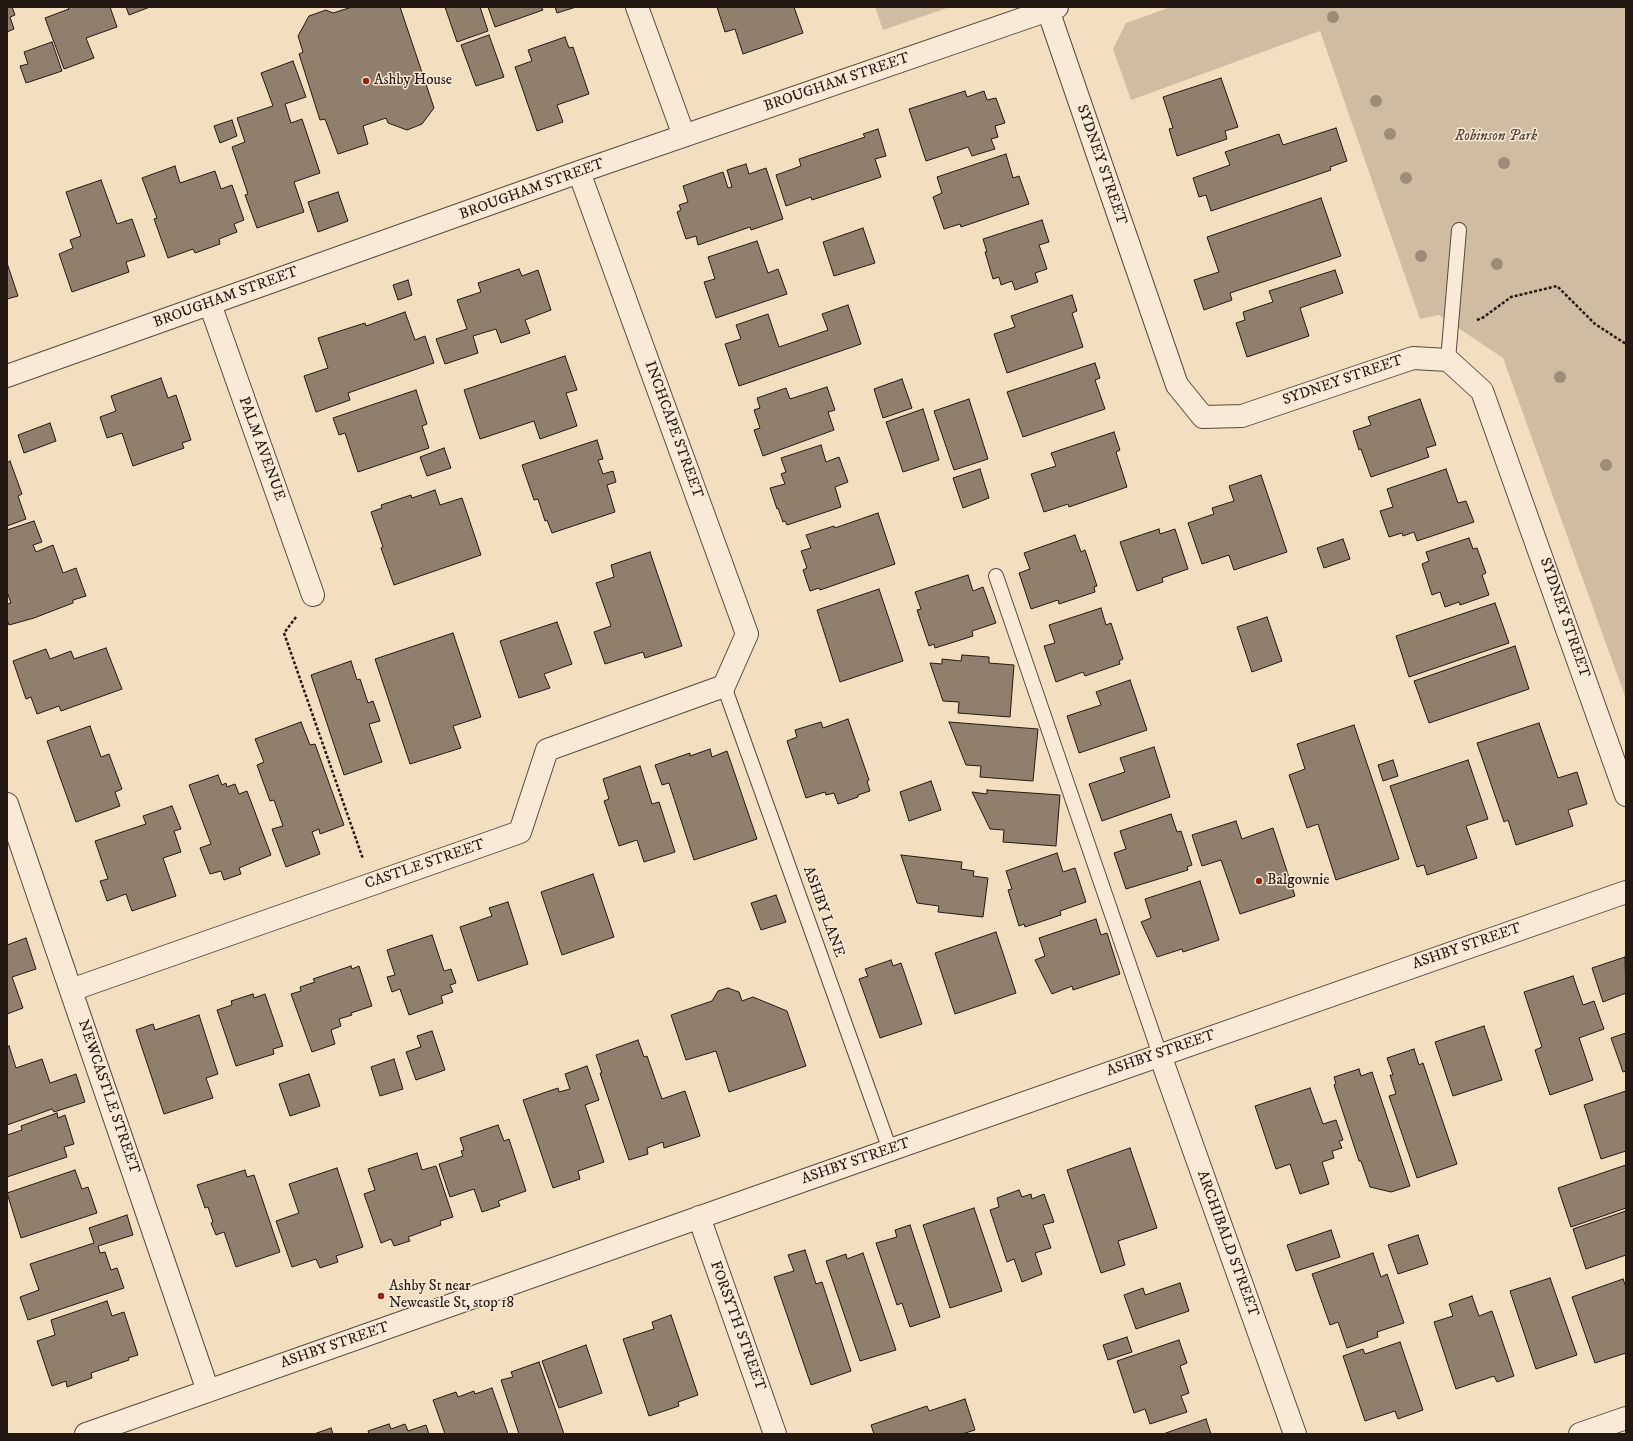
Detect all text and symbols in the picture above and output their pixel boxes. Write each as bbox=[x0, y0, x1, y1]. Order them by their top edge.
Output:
street label: BROUGHAM STREET bbox=[762, 50, 912, 116]
place label: Ashby House bbox=[374, 72, 452, 90]
marker: Ashby House bbox=[361, 76, 371, 86]
street label: SYDNEY STREET bbox=[1072, 103, 1130, 227]
park label: Robinson Park bbox=[1455, 128, 1537, 146]
street label: BROUGHAM STREET bbox=[457, 155, 607, 225]
street label: BROUGHAM STREET bbox=[151, 263, 301, 333]
street label: SYDNEY STREET bbox=[1281, 352, 1405, 410]
street label: INCHCAPE STREET bbox=[640, 359, 706, 501]
street label: PALM AVENUE bbox=[234, 395, 288, 503]
street label: SYDNEY STREET bbox=[1535, 556, 1593, 680]
street label: CASTLE STREET bbox=[363, 836, 487, 894]
street label: ASHBY LANE bbox=[798, 864, 848, 960]
place label: Balgownie bbox=[1267, 872, 1329, 890]
marker: Balgownie bbox=[1254, 876, 1264, 886]
street label: ASHBY STREET bbox=[1410, 920, 1524, 974]
street label: NEWCASTLE STREET bbox=[73, 1018, 143, 1176]
street label: ASHBY STREET bbox=[1104, 1027, 1218, 1081]
street label: ASHBY STREET bbox=[799, 1135, 913, 1189]
street label: ARCHIBALD STREET bbox=[1192, 1168, 1262, 1320]
street label: FORSYTH STREET bbox=[705, 1259, 769, 1393]
place label: Ashby St near Newcastle St, stop 18 bbox=[389, 1278, 514, 1313]
marker: Ashby St near Newcastle St, stop 18 bbox=[376, 1291, 386, 1301]
street label: ASHBY STREET bbox=[278, 1319, 392, 1373]

